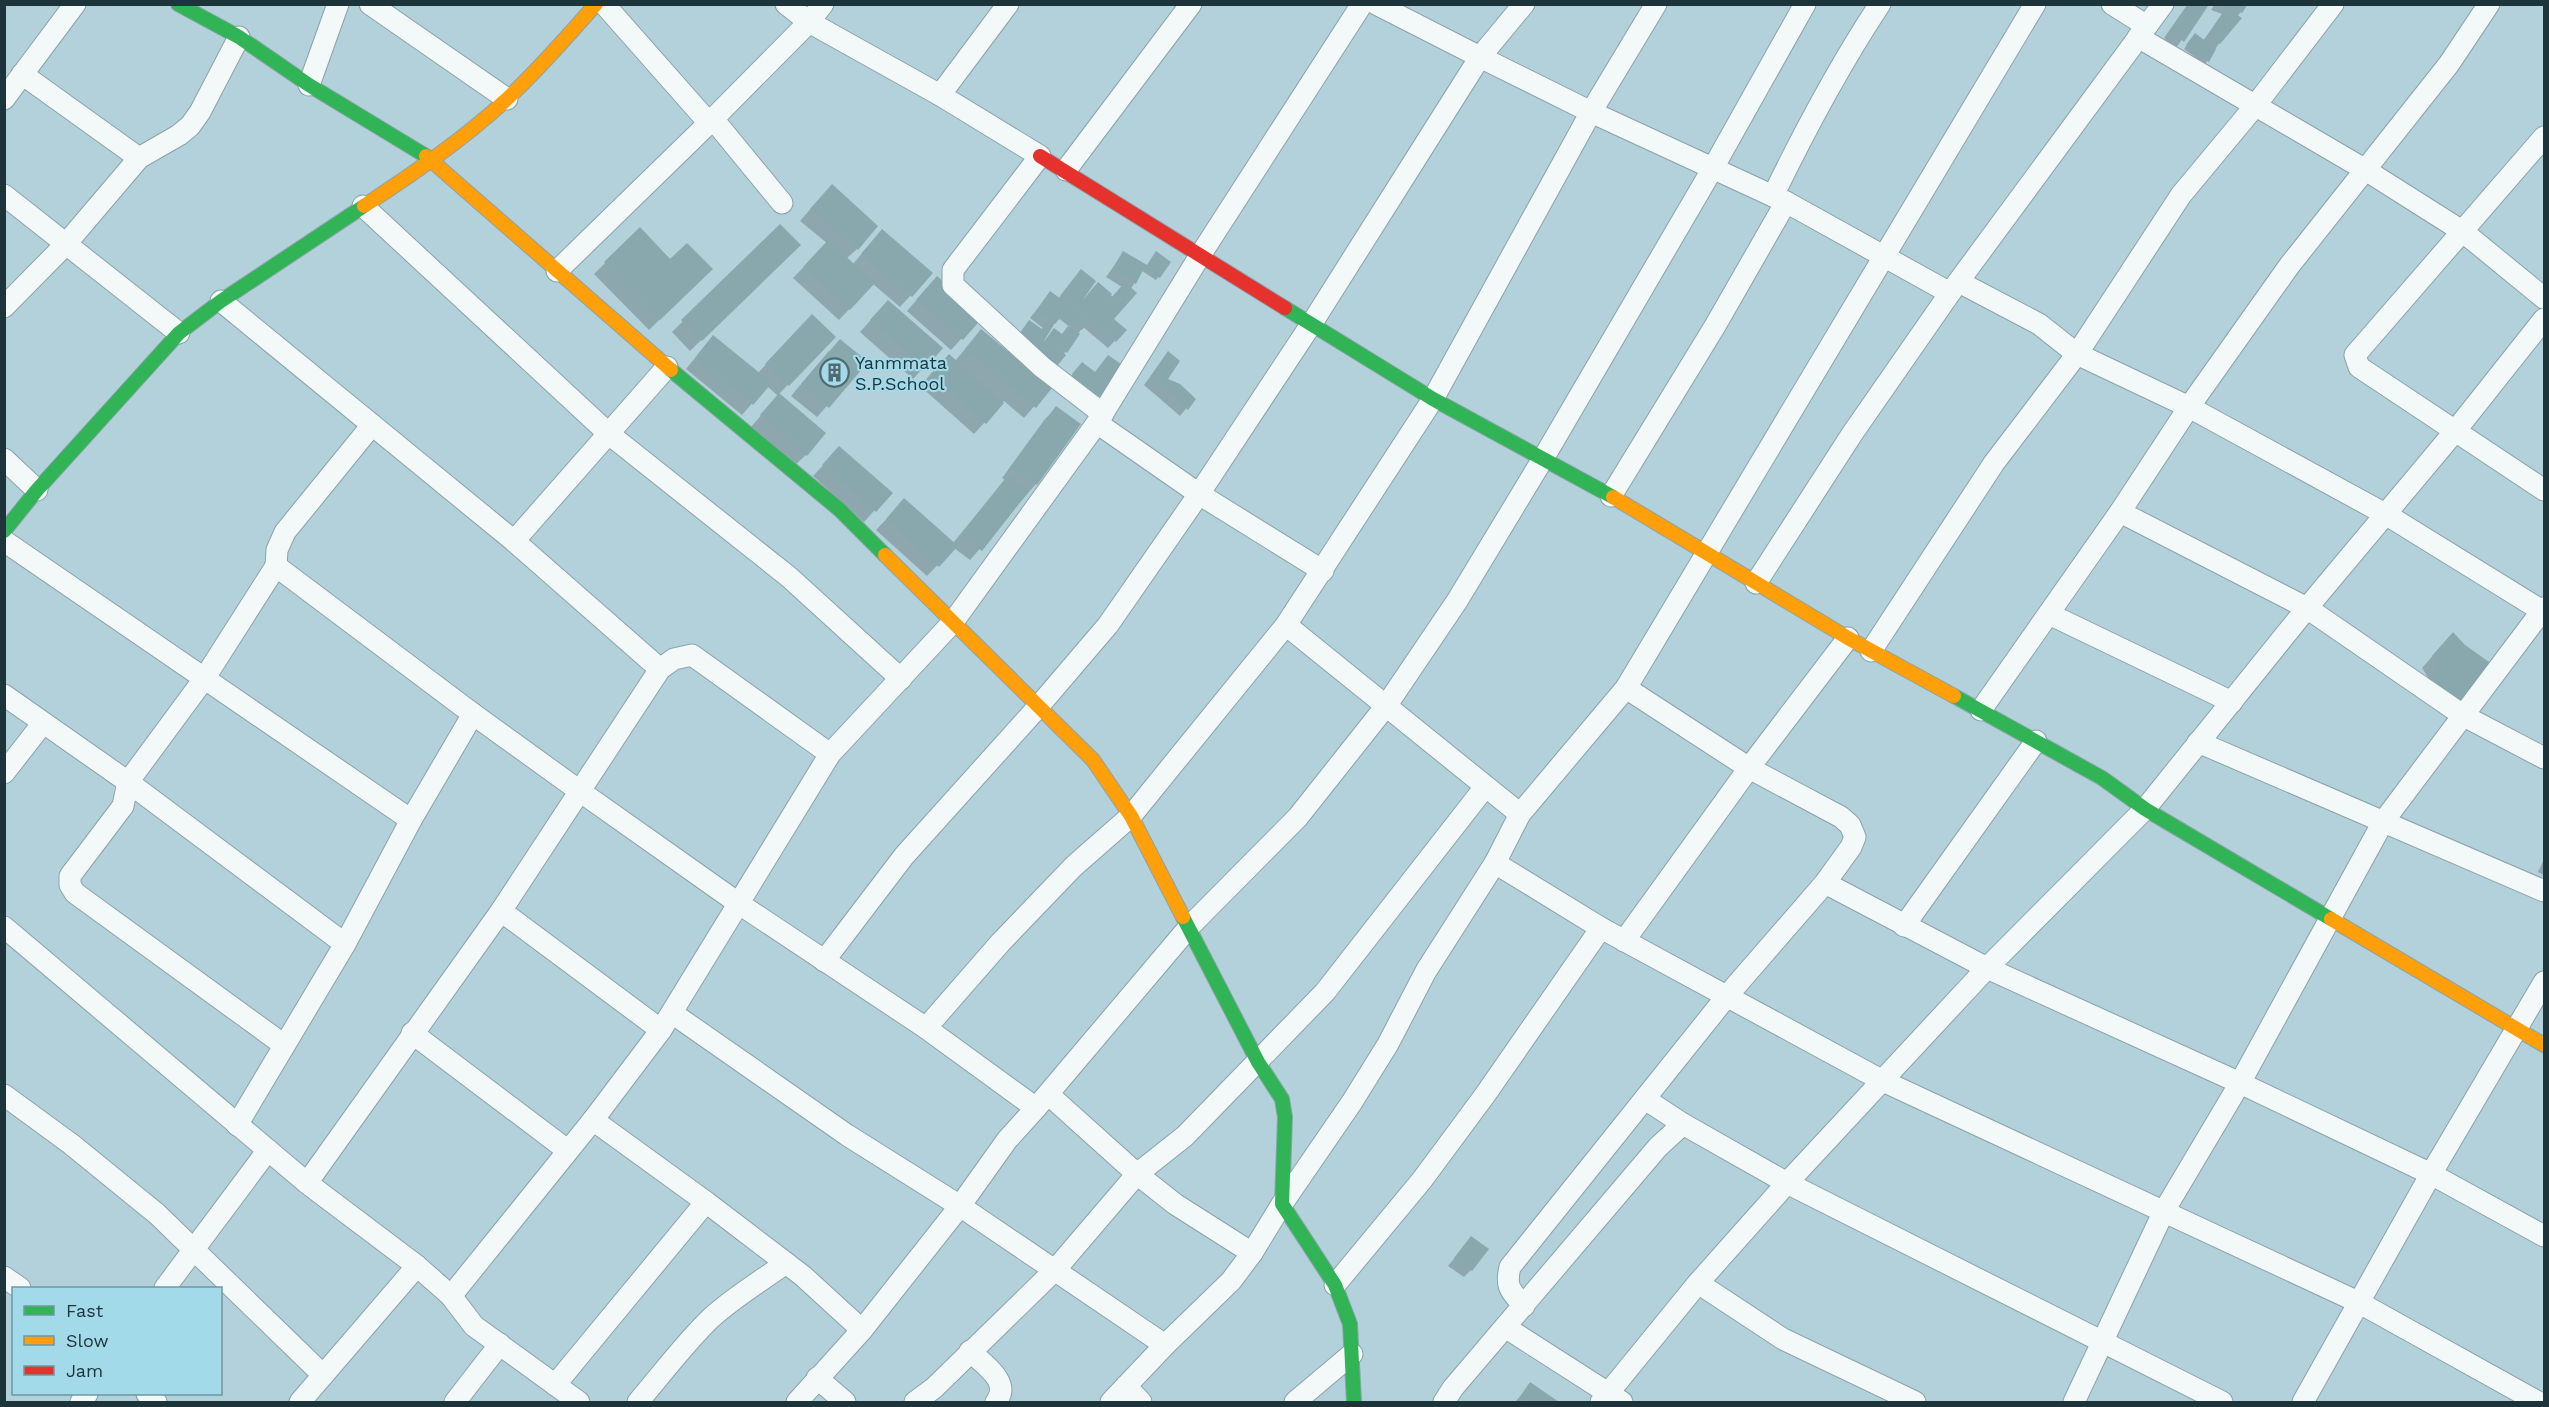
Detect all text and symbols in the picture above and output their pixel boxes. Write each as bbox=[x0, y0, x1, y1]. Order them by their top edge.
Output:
place label: Yanmmata S.P.School bbox=[855, 352, 947, 394]
building icon: Yanmmata S.P.School bbox=[818, 357, 850, 389]
legend bbox=[12, 1287, 222, 1395]
text: Fast bbox=[66, 1300, 104, 1321]
text: Slow bbox=[66, 1330, 109, 1351]
text: Jam bbox=[66, 1360, 103, 1381]

